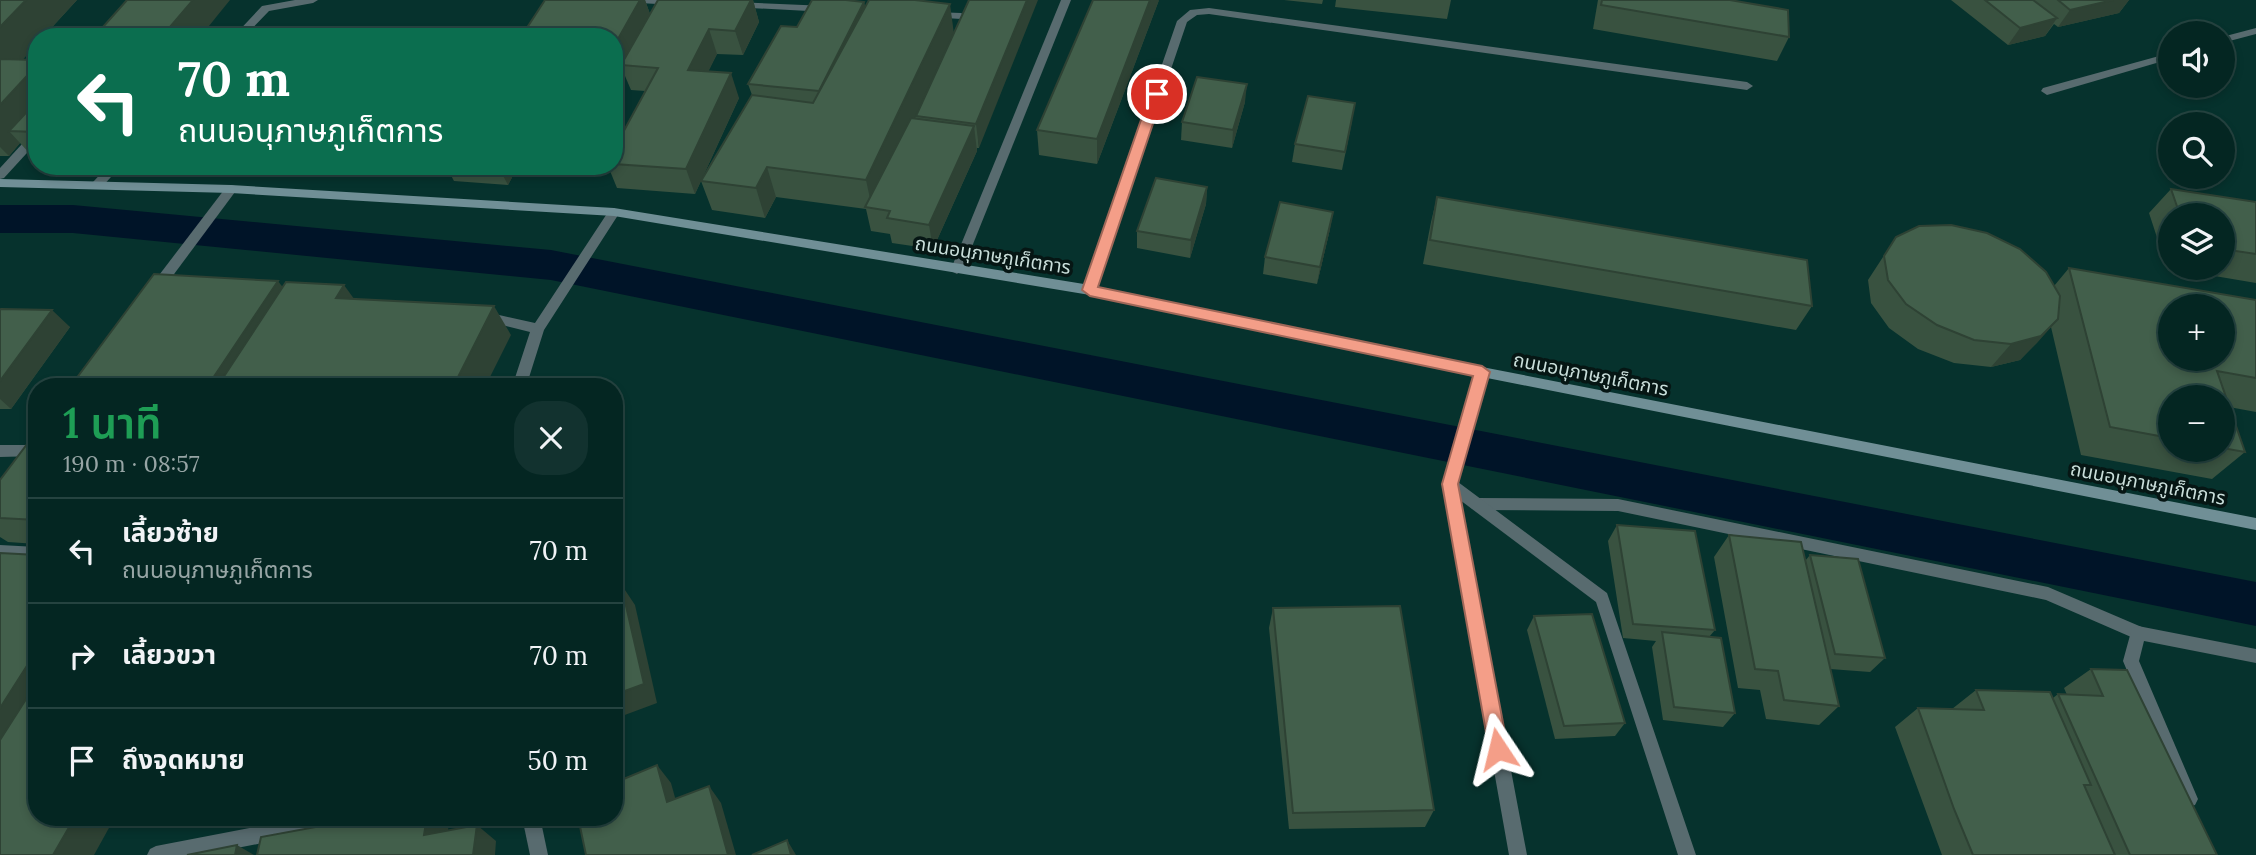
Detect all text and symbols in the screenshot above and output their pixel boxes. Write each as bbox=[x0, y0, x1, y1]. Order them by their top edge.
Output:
map controls bbox=[2158, 21, 2235, 462]
button: sound bbox=[2158, 21, 2235, 98]
text: 70 m bbox=[178, 47, 290, 109]
icon: left bbox=[63, 56, 154, 147]
pin bbox=[1127, 64, 1187, 124]
icon: arrive bbox=[1138, 75, 1176, 113]
text: ถนนอนุภาษภูเก็ตการ bbox=[178, 110, 443, 151]
button: search bbox=[2158, 112, 2235, 189]
button: layers bbox=[2158, 203, 2235, 280]
street label: ถนนอนุภาษภูเก็ตการ bbox=[913, 231, 1073, 280]
button: + bbox=[2158, 294, 2235, 371]
street label: ถนนอนุภาษภูเก็ตการ bbox=[1511, 347, 1671, 402]
button: − bbox=[2158, 385, 2235, 462]
text: 1 นาที bbox=[63, 396, 161, 450]
button: close bbox=[514, 401, 588, 475]
text: 190 m · 08:57 bbox=[63, 449, 200, 478]
street label: ถนนอนุภาษภูเก็ตการ bbox=[2068, 456, 2228, 511]
text: เลี้ยวซ้าย bbox=[122, 516, 219, 549]
icon: left bbox=[63, 532, 101, 570]
text: 70 m bbox=[530, 534, 588, 567]
text: ถนนอนุภาษภูเก็ตการ bbox=[122, 555, 313, 584]
icon: right bbox=[63, 637, 101, 675]
text: เลี้ยวขวา bbox=[122, 638, 216, 671]
text: 70 m bbox=[530, 639, 588, 672]
position arrow bbox=[1461, 712, 1535, 786]
icon: arrive bbox=[63, 742, 101, 780]
text: ถึงจุดหมาย bbox=[122, 743, 245, 776]
text: 50 m bbox=[528, 744, 588, 777]

